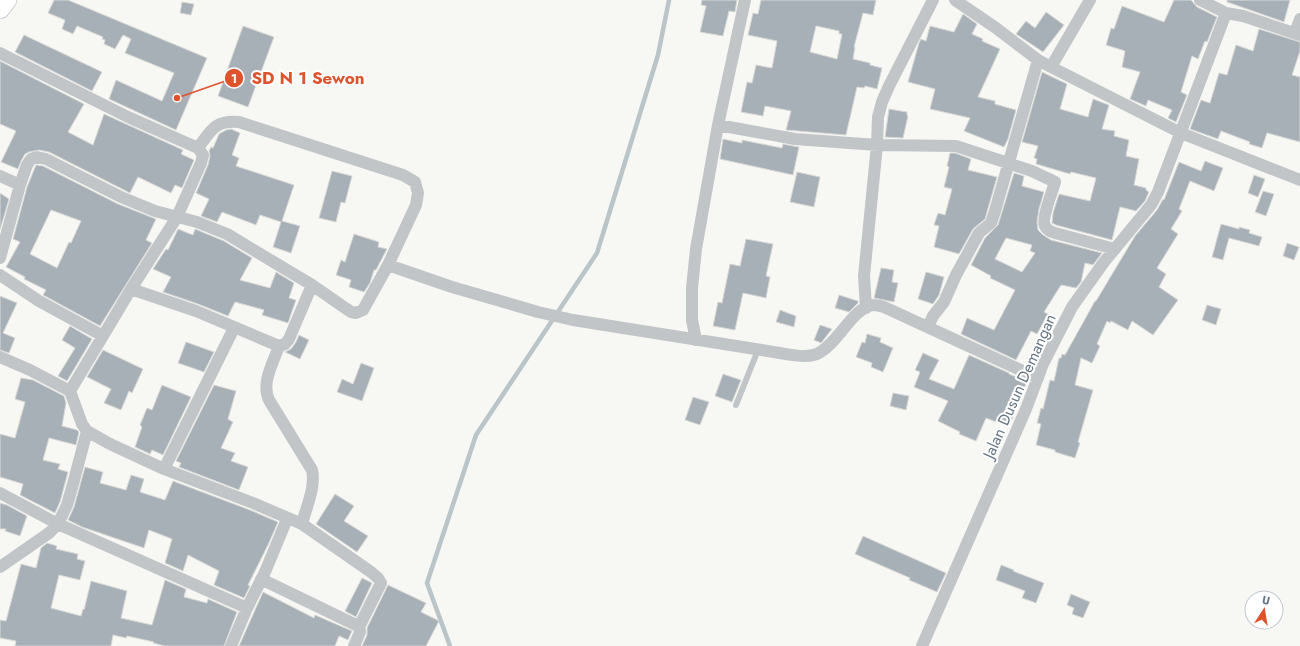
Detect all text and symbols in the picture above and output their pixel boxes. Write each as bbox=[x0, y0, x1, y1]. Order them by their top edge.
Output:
callout: SD N 1 Sewon bbox=[224, 64, 373, 93]
text: SD N 1 Sewon bbox=[251, 66, 365, 90]
text: 1 bbox=[231, 70, 237, 88]
street label: Jalan Dusun Demangan bbox=[976, 310, 1062, 464]
north arrow bbox=[1244, 590, 1284, 630]
text: U bbox=[1261, 592, 1272, 609]

